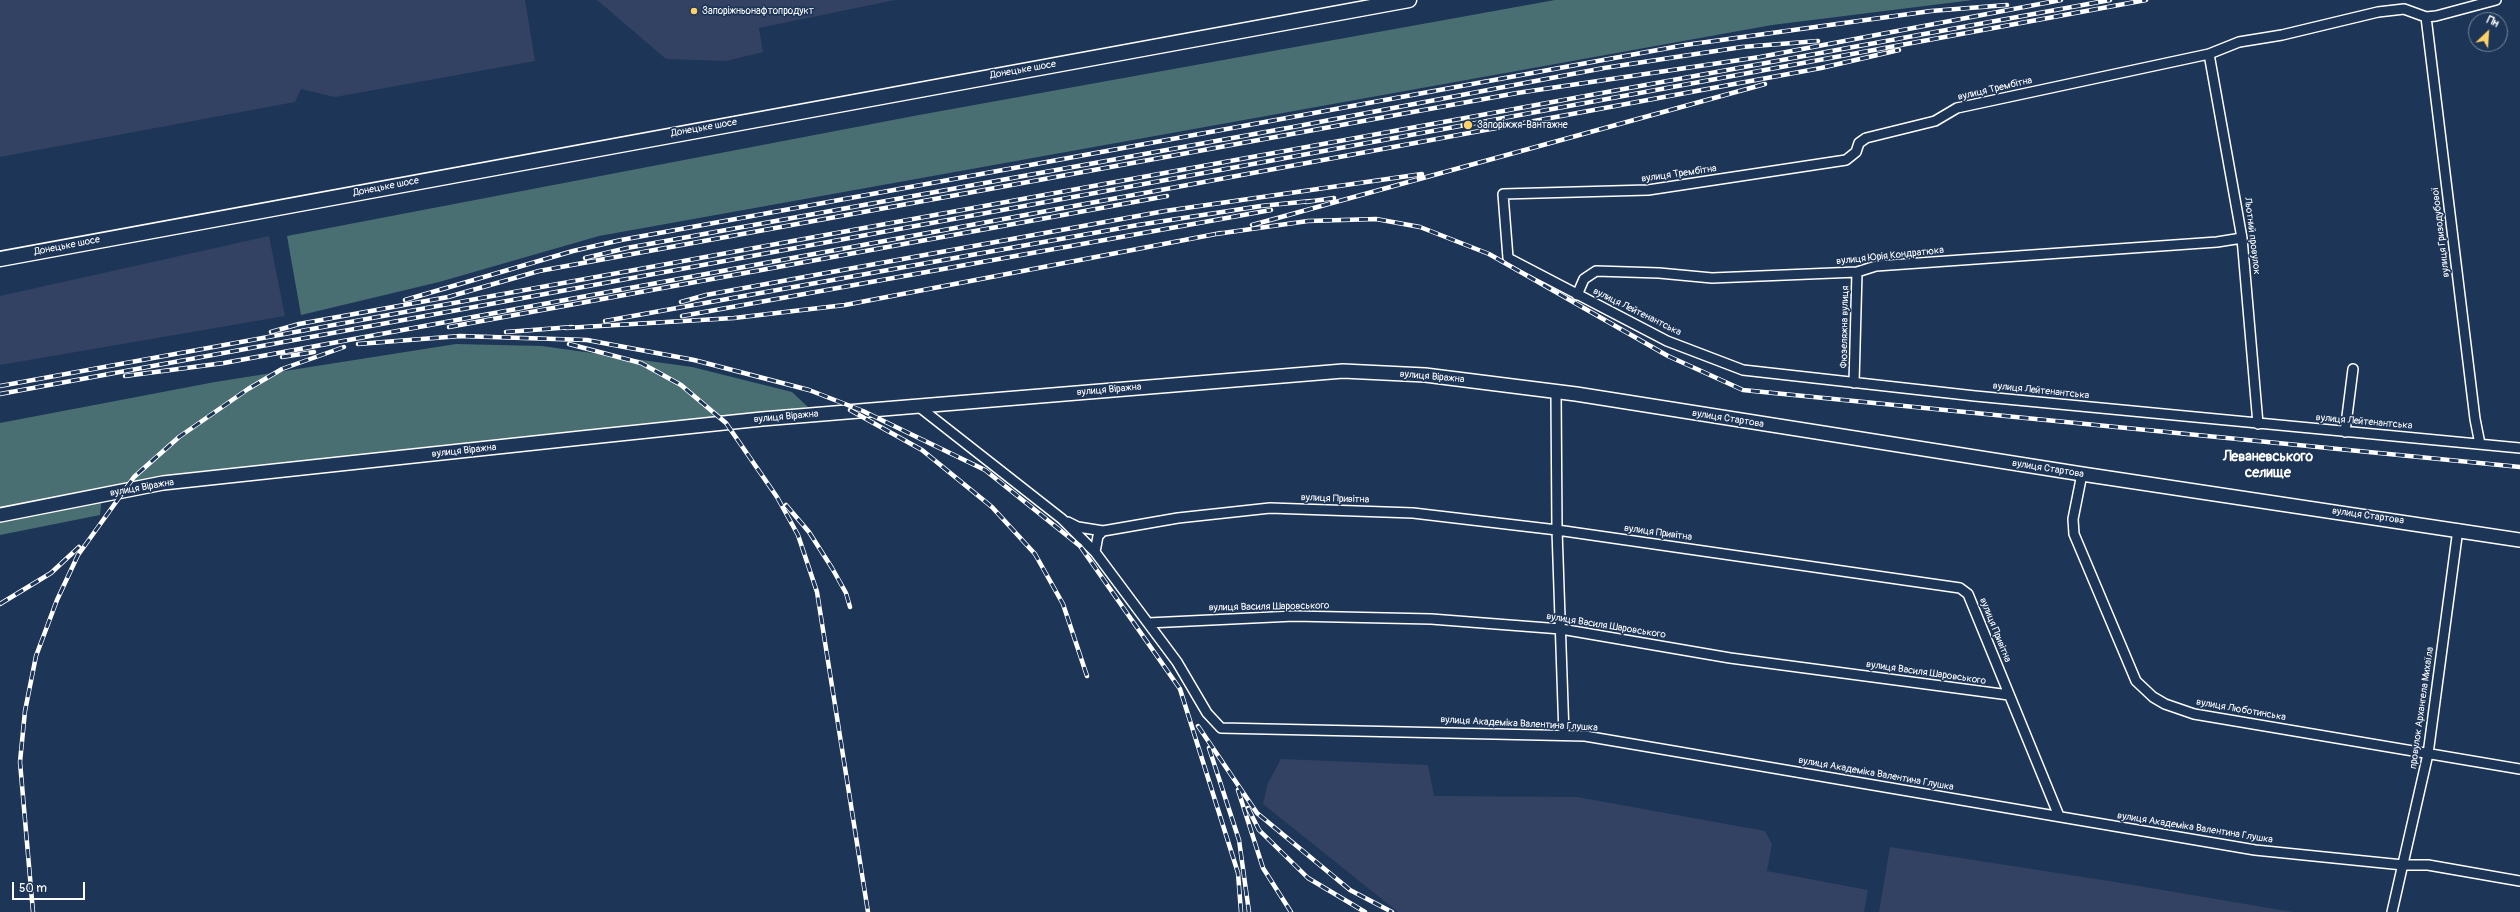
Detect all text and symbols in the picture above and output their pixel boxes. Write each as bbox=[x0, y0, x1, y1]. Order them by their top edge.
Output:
place label: Запоріжньонафтопродукт bbox=[702, 5, 814, 17]
marker: Запоріжньонафтопродукт bbox=[689, 6, 699, 16]
north arrow bbox=[2468, 12, 2508, 52]
text: Пн bbox=[2485, 13, 2501, 30]
street label: Донецьке шосе bbox=[989, 58, 1057, 82]
street label: вулиця Трембітна bbox=[1957, 75, 2033, 103]
street label: Донецьке шосе bbox=[670, 116, 738, 140]
marker: Запоріжжя-Вантажне bbox=[1462, 119, 1474, 131]
place label: Запоріжжя-Вантажне bbox=[1477, 119, 1568, 131]
street label: вулиця Трембітна bbox=[1641, 163, 1717, 185]
street label: Донецьке шосе bbox=[352, 175, 420, 199]
street label: вулиця Гризодубової bbox=[2429, 186, 2453, 278]
street label: Льотний провулок bbox=[2241, 197, 2263, 275]
street label: Донецьке шосе bbox=[33, 234, 101, 258]
street label: вулиця Юрія Кондратюка bbox=[1836, 244, 1944, 268]
street label: вулиця Лейтенантська bbox=[1591, 285, 1683, 339]
street label: Фюзеляжна вулиця bbox=[1838, 286, 1852, 368]
street label: вулиця Віражна bbox=[1399, 368, 1465, 386]
street label: вулиця Лейтенантська bbox=[1992, 380, 2090, 402]
street label: вулиця Віражна bbox=[1076, 381, 1142, 399]
street label: вулиця Стартова bbox=[1691, 407, 1765, 431]
street label: вулиця Віражна bbox=[753, 408, 819, 426]
street label: вулиця Лейтенантська bbox=[2315, 412, 2413, 432]
street label: вулиця Віражна bbox=[431, 442, 497, 460]
district label: Леваневського селище bbox=[2223, 449, 2313, 482]
street label: вулиця Стартова bbox=[2011, 457, 2085, 481]
street label: вулиця Віражна bbox=[109, 476, 175, 500]
street label: вулиця Привітна bbox=[1301, 492, 1369, 506]
street label: вулиця Стартова bbox=[2331, 505, 2405, 527]
street label: вулиця Привітна bbox=[1623, 522, 1693, 544]
street label: вулиця Привітна bbox=[1977, 596, 2013, 664]
street label: вулиця Василя Шаровського bbox=[1208, 600, 1330, 614]
street label: вулиця Василя Шаровського bbox=[1545, 611, 1667, 641]
street label: провулок Архангела Михаїла bbox=[2407, 646, 2437, 770]
street label: вулиця Василя Шаровського bbox=[1865, 659, 1987, 687]
street label: вулиця Люботинська bbox=[2195, 696, 2287, 724]
street label: вулиця Академіка Валентина Глушка bbox=[1440, 714, 1598, 734]
street label: вулиця Академіка Валентина Глушка bbox=[1797, 754, 1955, 794]
street label: вулиця Академіка Валентина Глушка bbox=[2116, 810, 2274, 846]
scale bar bbox=[14, 874, 87, 900]
text: 50 m bbox=[19, 881, 47, 896]

